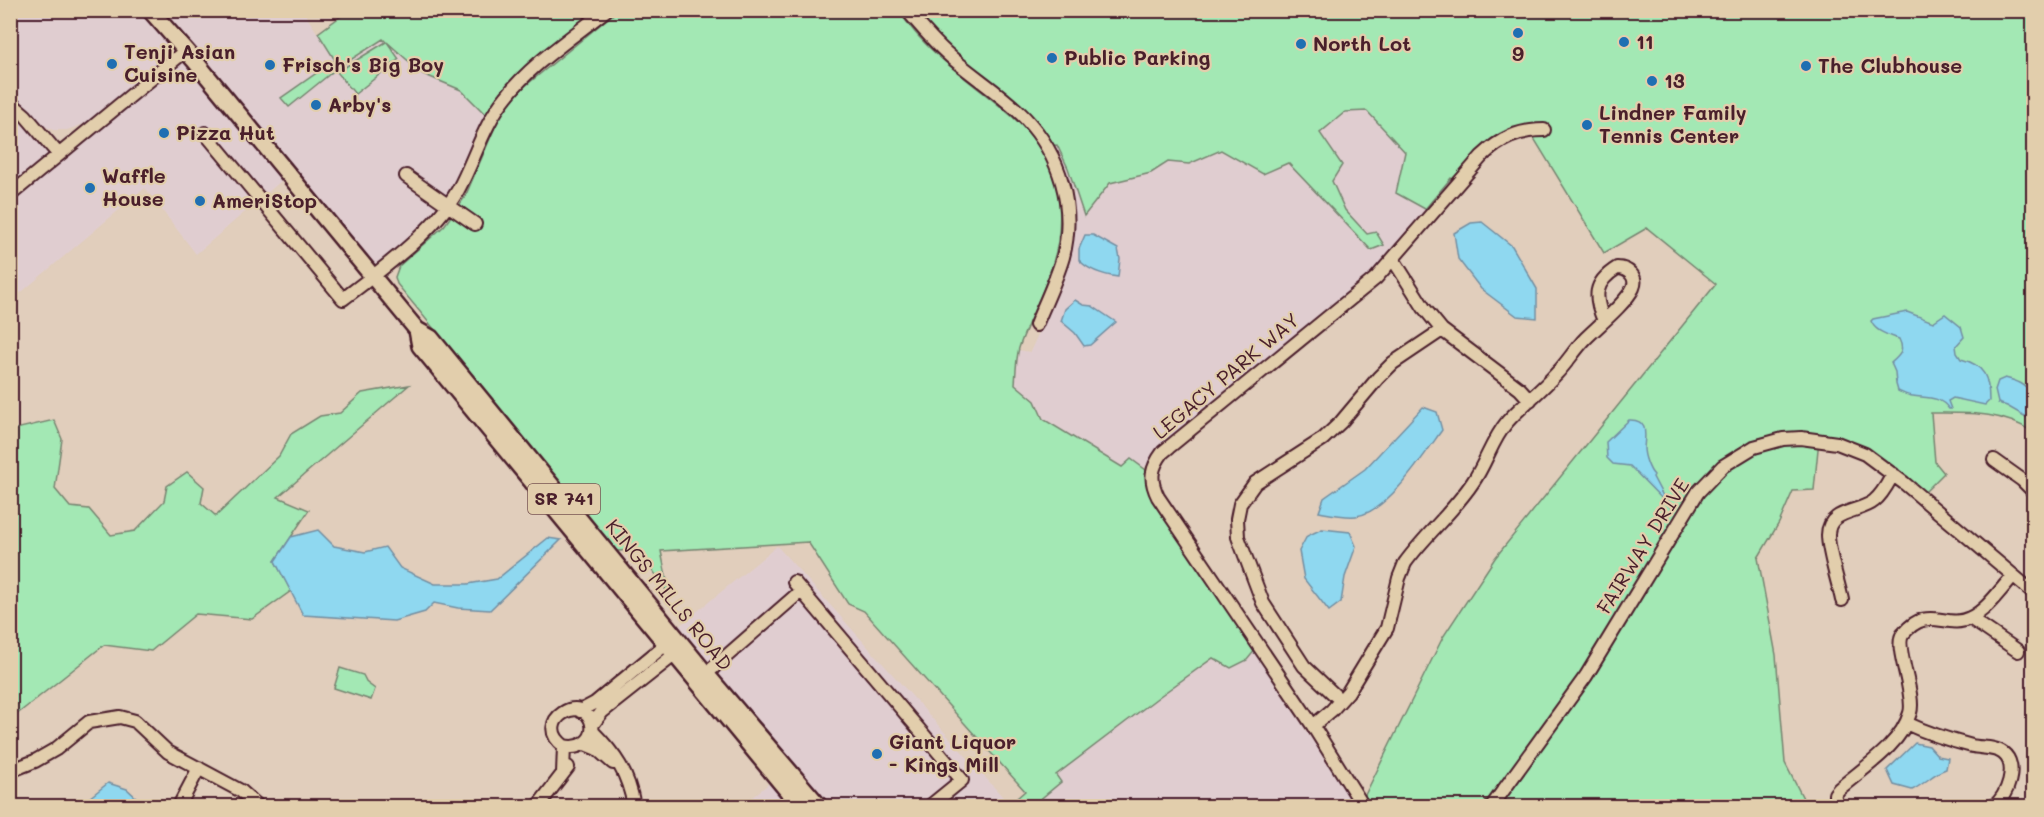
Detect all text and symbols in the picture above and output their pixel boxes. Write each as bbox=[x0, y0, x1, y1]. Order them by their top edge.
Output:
marker: 9 bbox=[1511, 26, 1525, 40]
place label: 11 bbox=[1636, 28, 1654, 54]
place label: North Lot bbox=[1313, 30, 1411, 56]
marker: 11 bbox=[1617, 35, 1631, 49]
marker: North Lot bbox=[1294, 37, 1308, 51]
place label: Tenji Asian Cuisine bbox=[124, 38, 235, 87]
place label: 9 bbox=[1512, 40, 1524, 66]
place label: Public Parking bbox=[1064, 44, 1211, 70]
place label: Frisch's Big Boy bbox=[282, 51, 444, 77]
marker: Public Parking bbox=[1045, 51, 1059, 65]
place label: The Clubhouse bbox=[1818, 52, 1962, 78]
marker: Tenji Asian Cuisine bbox=[105, 57, 119, 71]
marker: Frisch's Big Boy bbox=[263, 58, 277, 72]
marker: The Clubhouse bbox=[1799, 59, 1813, 73]
place label: 13 bbox=[1664, 67, 1685, 93]
marker: 13 bbox=[1645, 74, 1659, 88]
place label: Arby's bbox=[328, 91, 391, 117]
marker: Arby's bbox=[309, 98, 323, 112]
place label: Lindner Family Tennis Center bbox=[1599, 99, 1747, 148]
marker: Lindner Family Tennis Center bbox=[1580, 118, 1594, 132]
place label: Pizza Hut bbox=[176, 119, 275, 145]
marker: Pizza Hut bbox=[157, 126, 171, 140]
place label: Waffle House bbox=[102, 162, 166, 211]
marker: Waffle House bbox=[83, 181, 97, 195]
place label: AmeriStop bbox=[212, 187, 317, 213]
marker: AmeriStop bbox=[193, 194, 207, 208]
street label: LEGACY PARK WAY bbox=[1147, 306, 1304, 444]
street label: FAIRWAY DRIVE bbox=[1590, 473, 1694, 618]
road number: SR 741 bbox=[528, 484, 600, 514]
street label: KINGS MILLS ROAD bbox=[601, 513, 739, 676]
place label: Giant Liquor - Kings Mill bbox=[889, 728, 1016, 777]
marker: Giant Liquor - Kings Mill bbox=[870, 747, 884, 761]

